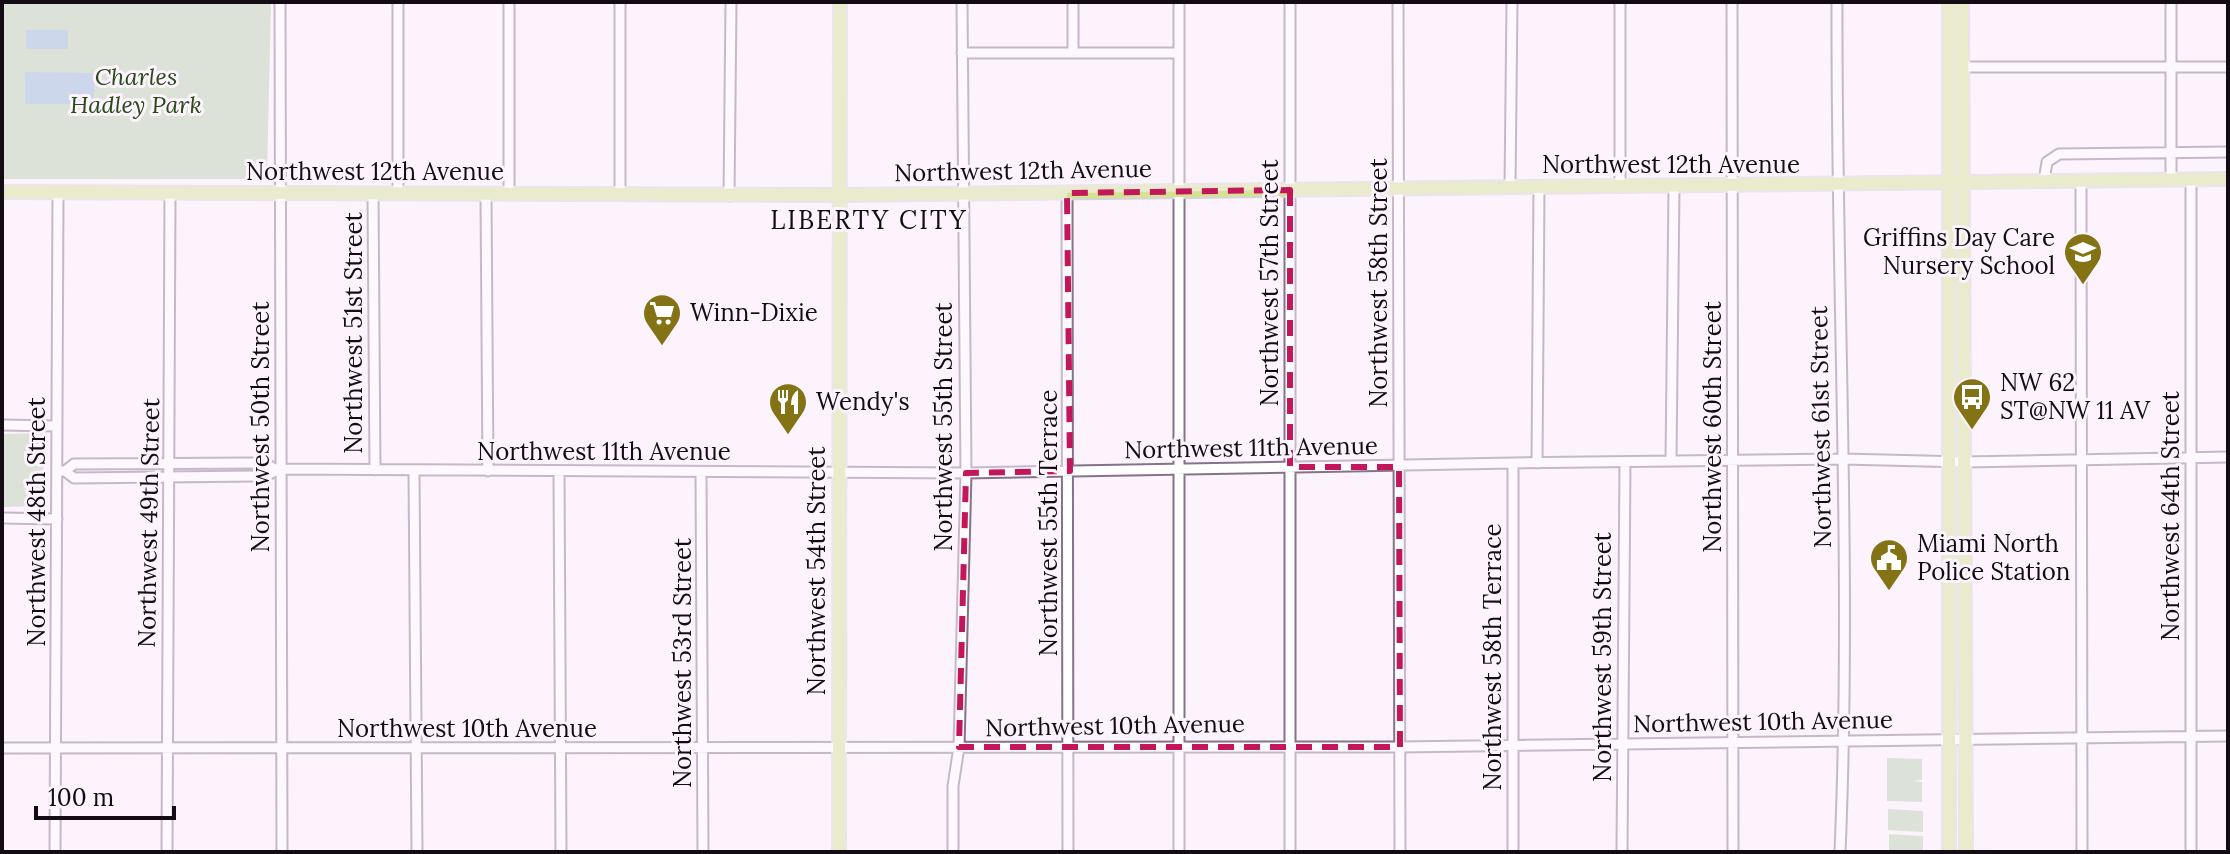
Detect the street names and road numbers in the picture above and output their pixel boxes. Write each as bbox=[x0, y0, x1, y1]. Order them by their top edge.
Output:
street label: Northwest 12th Avenue bbox=[1542, 149, 1800, 180]
street label: Northwest 12th Avenue bbox=[894, 153, 1152, 188]
street label: Northwest 12th Avenue bbox=[246, 156, 504, 187]
street label: Northwest 58th Street bbox=[1363, 158, 1394, 408]
street label: Northwest 57th Street bbox=[1254, 159, 1285, 407]
street label: Northwest 51st Street bbox=[338, 212, 369, 454]
street label: Northwest 60th Street bbox=[1697, 300, 1728, 553]
street label: Northwest 50th Street bbox=[245, 301, 276, 552]
street label: Northwest 55th Street bbox=[928, 302, 959, 552]
street label: Northwest 61st Street bbox=[1803, 305, 1838, 548]
street label: Northwest 55th Terrace bbox=[1033, 390, 1064, 656]
street label: Northwest 64th Street bbox=[2155, 390, 2186, 641]
street label: Northwest 48th Street bbox=[21, 397, 52, 647]
street label: Northwest 49th Street bbox=[131, 397, 166, 648]
street label: Northwest 11th Avenue bbox=[1124, 430, 1378, 465]
street label: Northwest 11th Avenue bbox=[477, 436, 731, 467]
street label: Northwest 54th Street bbox=[801, 446, 832, 695]
street label: Northwest 58th Terrace bbox=[1477, 523, 1508, 791]
street label: Northwest 59th Street bbox=[1587, 531, 1618, 782]
street label: Northwest 53rd Street bbox=[667, 537, 698, 788]
street label: Northwest 10th Avenue bbox=[1633, 704, 1893, 739]
street label: Northwest 10th Avenue bbox=[985, 708, 1245, 743]
street label: Northwest 10th Avenue bbox=[337, 713, 597, 744]

